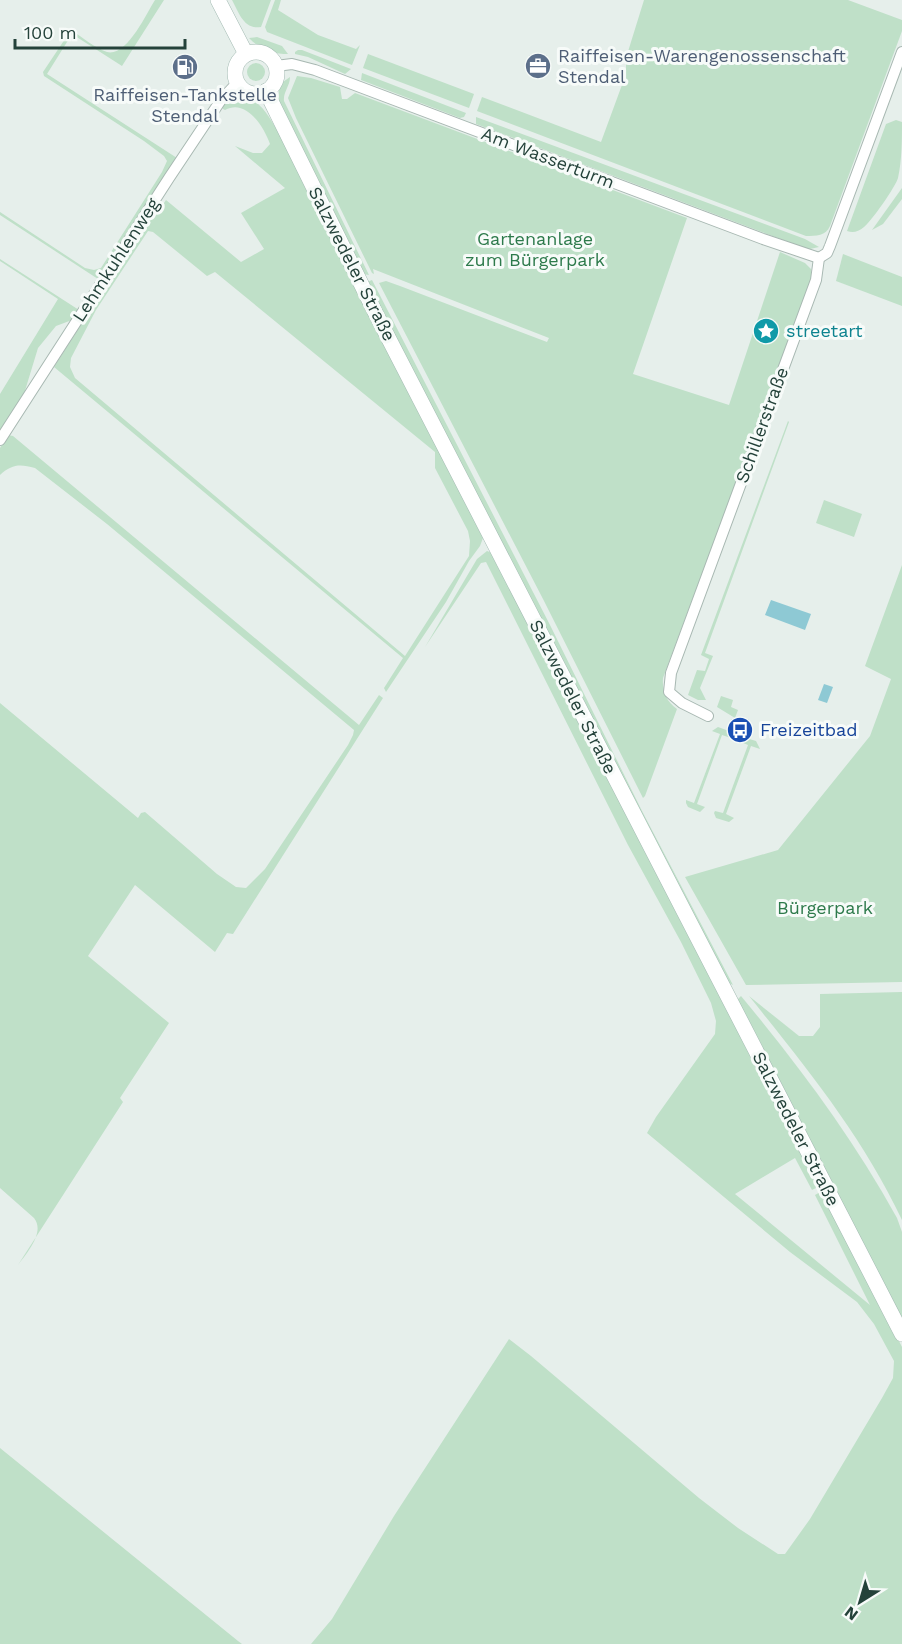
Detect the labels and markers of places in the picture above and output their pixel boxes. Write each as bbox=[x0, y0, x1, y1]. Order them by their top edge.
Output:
place label: Raiffeisen-Warengenossenschaft Stendal bbox=[558, 45, 846, 87]
office icon: Raiffeisen-Warengenossenschaft Stendal bbox=[523, 51, 553, 81]
fuel station icon: Raiffeisen-Tankstelle Stendal bbox=[170, 52, 200, 82]
place label: Raiffeisen-Tankstelle Stendal bbox=[93, 84, 277, 126]
place icon: streetart bbox=[751, 316, 781, 346]
place label: streetart bbox=[786, 320, 863, 341]
bus stop icon: Freizeitbad bbox=[725, 715, 755, 745]
place label: Freizeitbad bbox=[760, 719, 857, 740]

